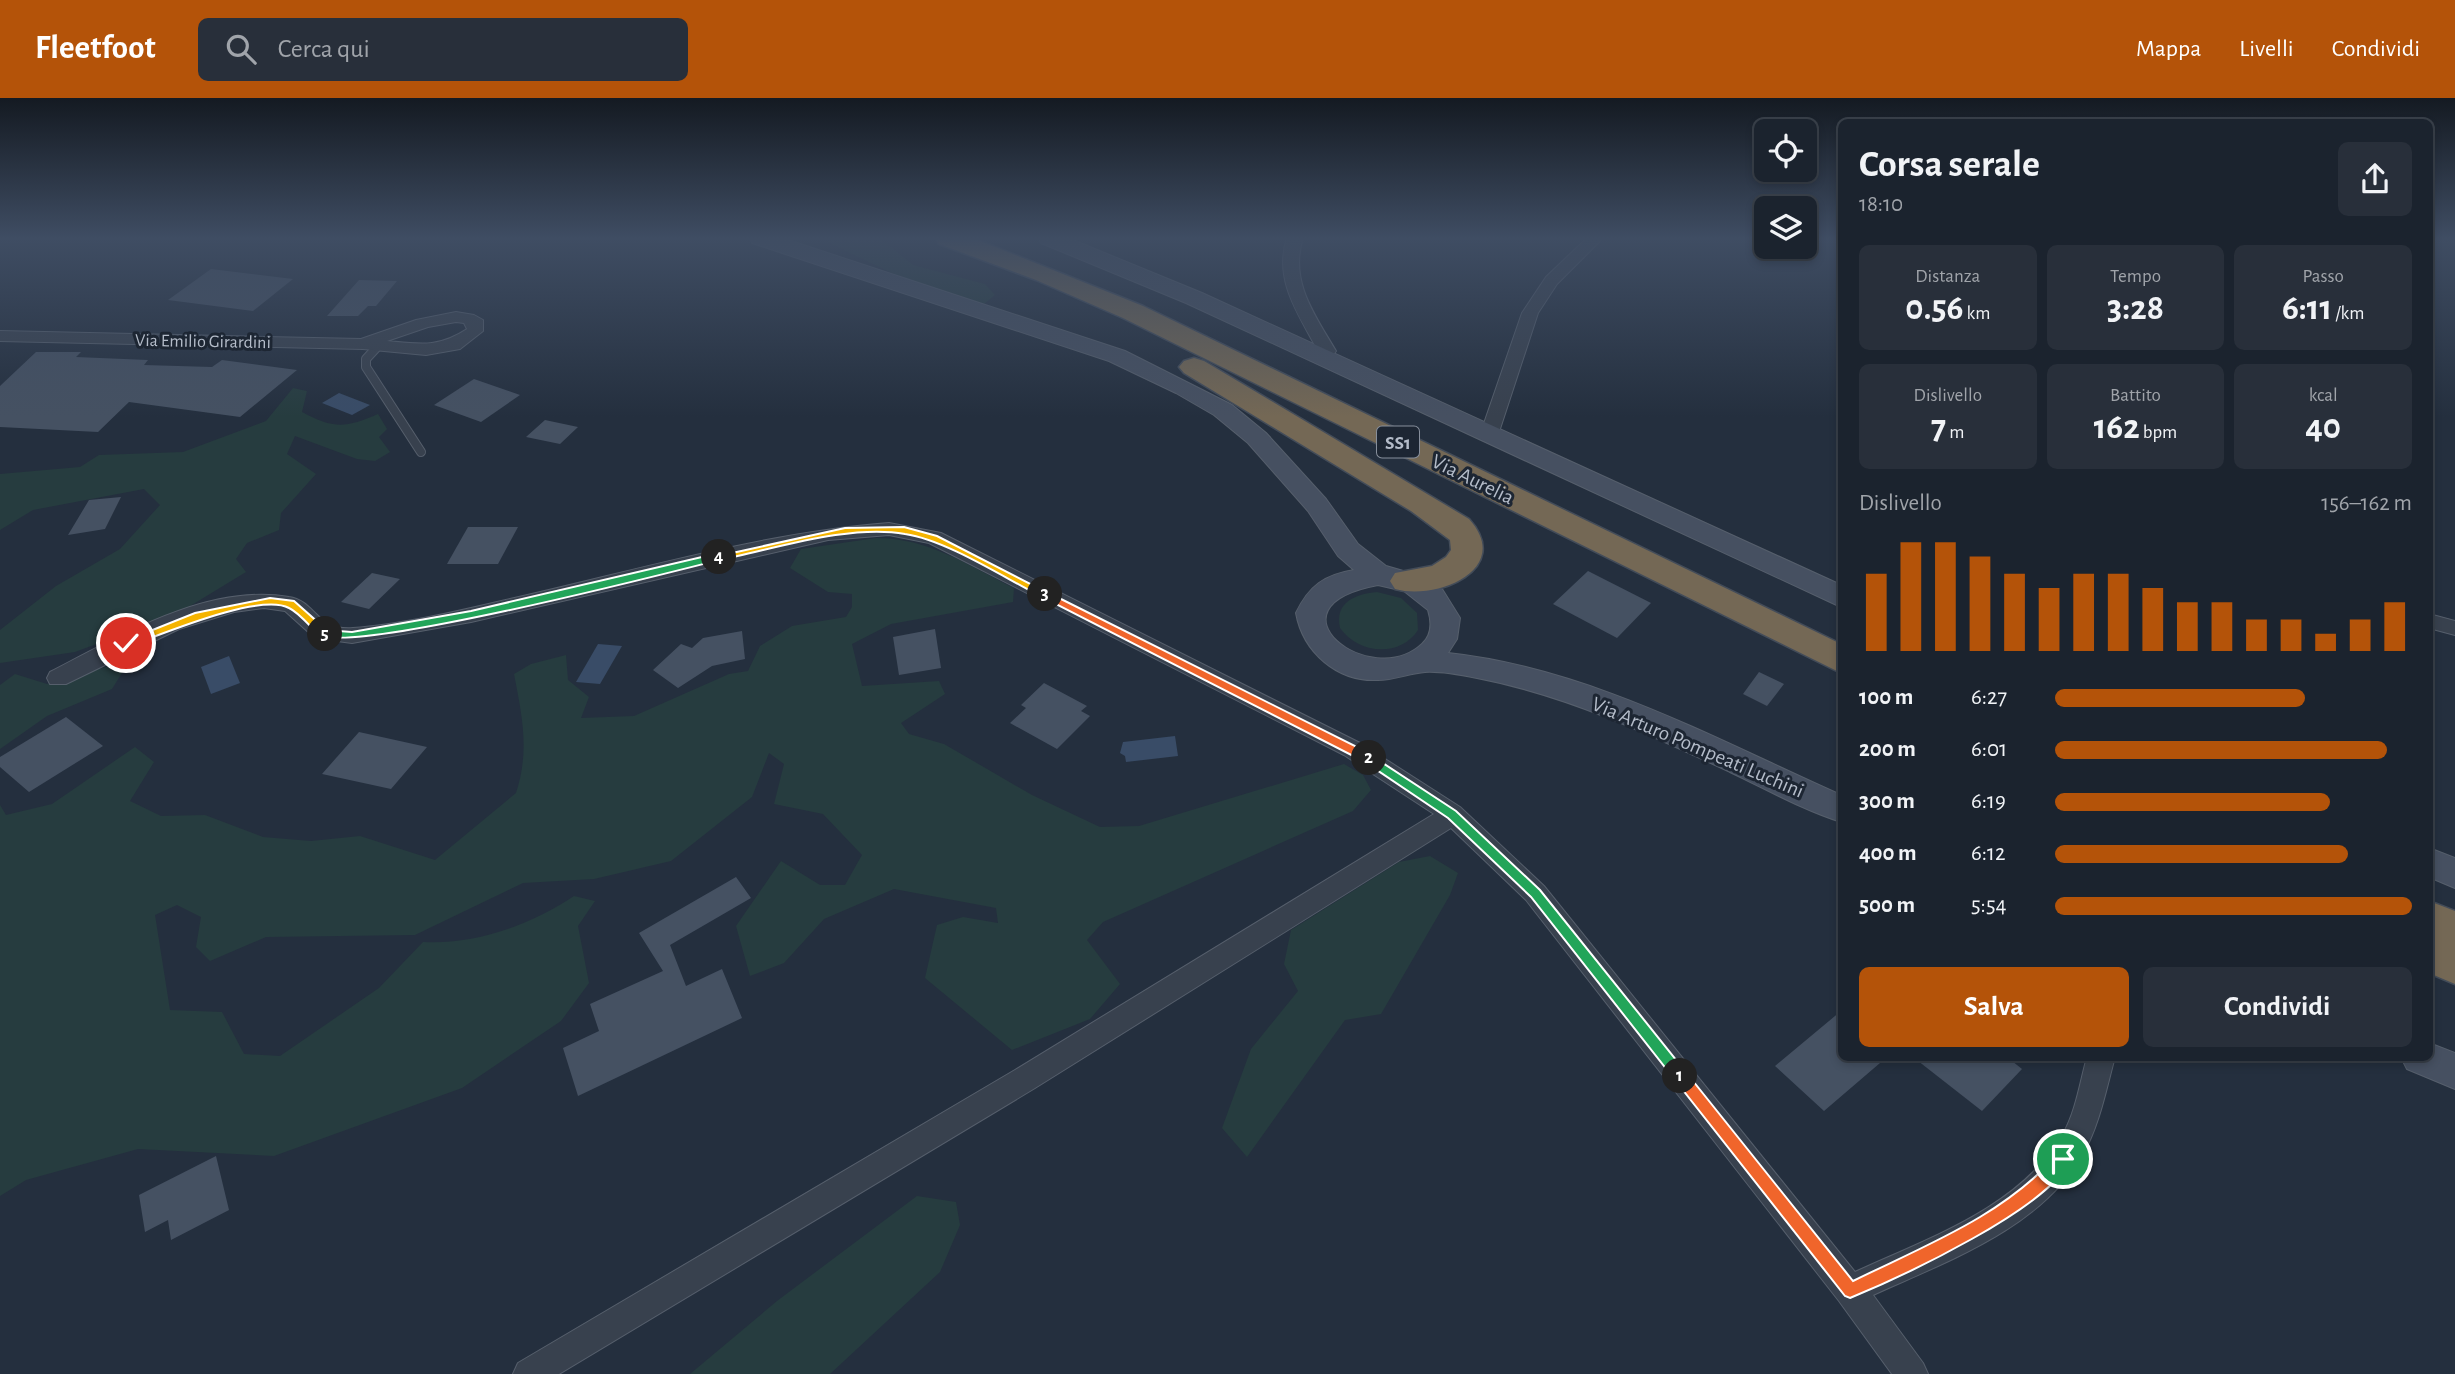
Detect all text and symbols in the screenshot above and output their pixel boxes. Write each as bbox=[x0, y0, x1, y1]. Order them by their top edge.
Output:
search box bbox=[198, 18, 688, 81]
icon: search bbox=[222, 30, 260, 68]
text: Fleetfoot bbox=[35, 32, 156, 65]
text: Cerca qui bbox=[278, 36, 370, 62]
text: Mappa bbox=[2136, 37, 2201, 61]
text: Livelli bbox=[2239, 37, 2294, 61]
text: Condividi bbox=[2332, 37, 2420, 61]
map controls bbox=[1754, 119, 1817, 259]
button: locate bbox=[1754, 119, 1817, 182]
button: share bbox=[2338, 142, 2412, 216]
text: Corsa serale bbox=[1859, 146, 2040, 184]
text: 18:10 bbox=[1859, 193, 1903, 216]
button: layers bbox=[1754, 196, 1817, 259]
text: Distanza bbox=[1915, 267, 1980, 286]
text: Tempo bbox=[2110, 267, 2161, 286]
text: Passo bbox=[2302, 267, 2344, 286]
text: 0.56 bbox=[1905, 291, 1963, 326]
text: 3:28 bbox=[2107, 291, 2164, 326]
text: 6:11 bbox=[2282, 291, 2332, 326]
text: km bbox=[1963, 304, 1990, 323]
text: /km bbox=[2332, 304, 2364, 323]
street label: Via Emilio Girardini bbox=[135, 332, 271, 352]
text: Dislivello bbox=[1914, 386, 1982, 405]
text: Battito bbox=[2110, 386, 2161, 405]
text: kcal bbox=[2309, 386, 2338, 405]
text: 7 bbox=[1931, 410, 1946, 445]
text: 162 bbox=[2094, 410, 2140, 445]
text: 40 bbox=[2305, 410, 2341, 445]
text: m bbox=[1946, 423, 1965, 442]
text: bpm bbox=[2140, 423, 2177, 442]
road number: SS1 bbox=[1377, 426, 1419, 458]
street label: Via Aurelia bbox=[1428, 451, 1518, 508]
text: Dislivello bbox=[1859, 492, 1942, 515]
text: 156–162 m bbox=[2321, 492, 2412, 515]
pin: 4 bbox=[702, 540, 736, 574]
text: 4 bbox=[714, 547, 723, 566]
pin: 3 bbox=[1028, 576, 1062, 612]
text: 3 bbox=[1040, 584, 1049, 603]
pin bbox=[96, 613, 156, 673]
pin: 5 bbox=[308, 616, 342, 652]
icon: check bbox=[107, 624, 145, 662]
text: 5 bbox=[320, 624, 329, 643]
text: 100 m bbox=[1859, 686, 1913, 709]
text: 6:27 bbox=[1971, 686, 2007, 709]
street label: Via Arturo Pompeati Luchini bbox=[1589, 693, 1807, 802]
text: 200 m bbox=[1859, 738, 1916, 761]
text: 6:01 bbox=[1971, 738, 2007, 761]
pin: 2 bbox=[1352, 740, 1386, 776]
text: 2 bbox=[1364, 748, 1373, 767]
text: 300 m bbox=[1859, 790, 1915, 813]
text: 6:19 bbox=[1971, 790, 2006, 813]
text: 400 m bbox=[1859, 842, 1917, 865]
text: 6:12 bbox=[1971, 842, 2005, 865]
text: 500 m bbox=[1859, 894, 1915, 917]
text: 5:54 bbox=[1971, 894, 2007, 917]
button: Salva bbox=[1859, 967, 2129, 1047]
button: Condividi bbox=[2143, 967, 2412, 1047]
pin: 1 bbox=[1662, 1058, 1698, 1094]
text: 1 bbox=[1676, 1066, 1683, 1085]
pin bbox=[2033, 1129, 2093, 1189]
icon: arrive bbox=[2044, 1140, 2082, 1178]

